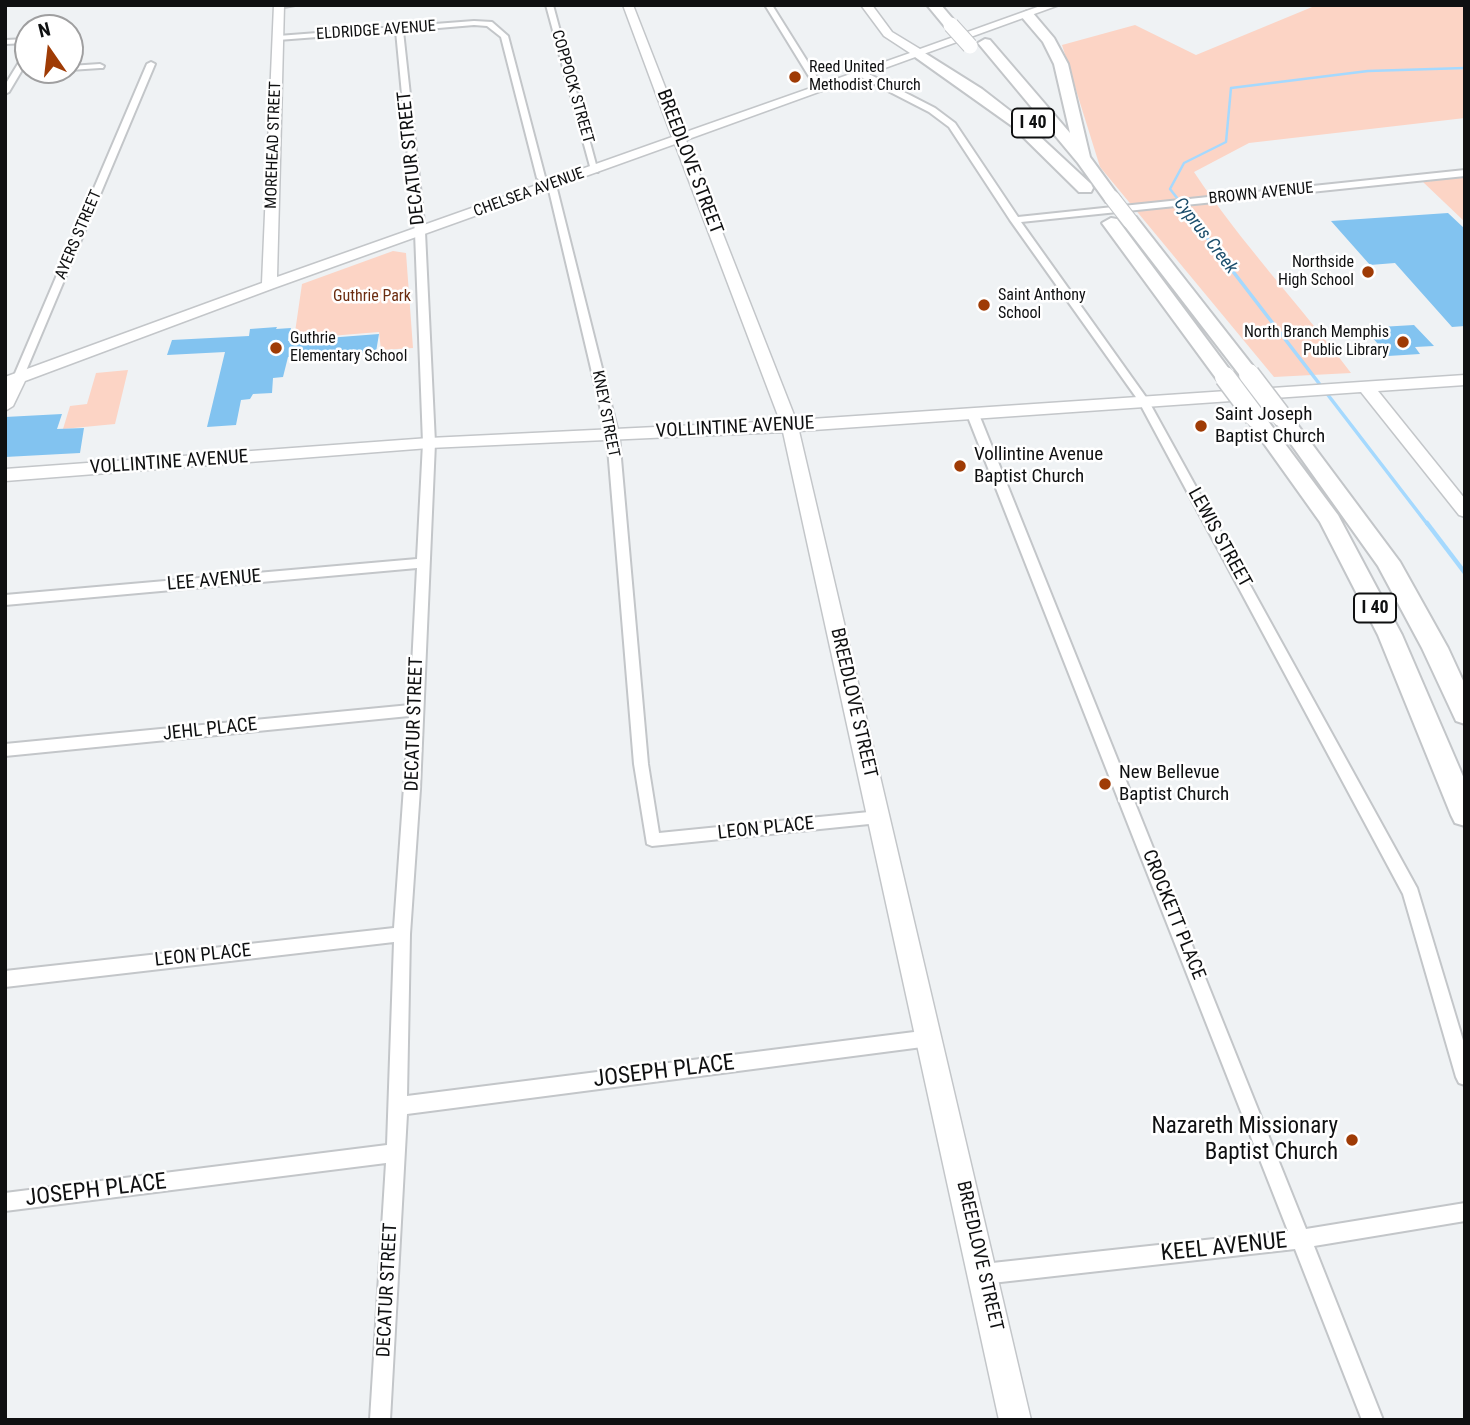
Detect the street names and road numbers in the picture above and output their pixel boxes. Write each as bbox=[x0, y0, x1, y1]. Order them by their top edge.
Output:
street label: ELDRIDGE AVENUE bbox=[316, 17, 436, 45]
street label: COPPOCK STREET bbox=[547, 28, 597, 146]
street label: MOREHEAD STREET bbox=[262, 81, 286, 209]
street label: BREEDLOVE STREET bbox=[651, 86, 727, 238]
street label: DECATUR STREET bbox=[394, 90, 430, 226]
road number: I 40 bbox=[1012, 109, 1054, 138]
street label: CHELSEA AVENUE bbox=[471, 164, 587, 222]
street label: BROWN AVENUE bbox=[1208, 179, 1314, 209]
street label: AYERS STREET bbox=[52, 188, 106, 282]
street label: KNEY STREET bbox=[587, 369, 623, 459]
street label: VOLLINTINE AVENUE bbox=[655, 412, 815, 444]
street label: VOLLINTINE AVENUE bbox=[89, 446, 249, 480]
street label: LEWIS STREET bbox=[1182, 484, 1256, 592]
street label: LEE AVENUE bbox=[166, 566, 262, 596]
road number: I 40 bbox=[1354, 594, 1396, 622]
street label: BREEDLOVE STREET bbox=[825, 626, 881, 780]
street label: DECATUR STREET bbox=[401, 656, 429, 792]
street label: JEHL PLACE bbox=[162, 714, 258, 746]
street label: LEON PLACE bbox=[717, 813, 815, 845]
street label: CROCKETT PLACE bbox=[1137, 847, 1209, 983]
street label: LEON PLACE bbox=[154, 940, 252, 972]
street label: JOSEPH PLACE bbox=[592, 1050, 736, 1094]
street label: JOSEPH PLACE bbox=[24, 1169, 168, 1213]
street label: BREEDLOVE STREET bbox=[951, 1179, 1007, 1333]
street label: DECATUR STREET bbox=[373, 1222, 403, 1358]
street label: KEEL AVENUE bbox=[1159, 1228, 1289, 1268]

